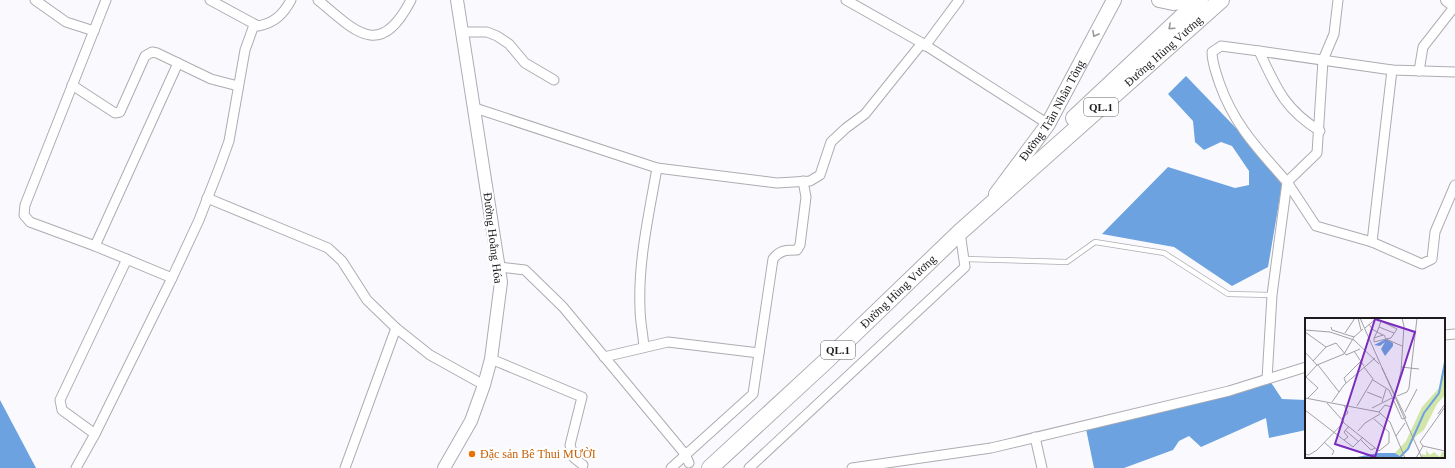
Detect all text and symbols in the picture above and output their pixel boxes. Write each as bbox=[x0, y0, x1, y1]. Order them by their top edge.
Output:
street label: Đường Hùng Vương bbox=[1122, 13, 1205, 89]
one-way arrow bbox=[1168, 22, 1176, 29]
one-way arrow bbox=[1093, 30, 1100, 37]
street label: Đường Trần Nhân Tông bbox=[1016, 57, 1088, 164]
road number: QL.1 bbox=[1084, 98, 1118, 116]
street label: Đường Hoằng Hóa bbox=[480, 192, 506, 285]
street label: Đường Hùng Vương bbox=[857, 252, 939, 331]
inset map bbox=[1305, 318, 1445, 458]
road number: QL.1 bbox=[821, 341, 855, 359]
place label: Đặc sản Bê Thui MƯỜI bbox=[480, 447, 596, 461]
marker: Đặc sản Bê Thui MƯỜI bbox=[467, 449, 477, 459]

